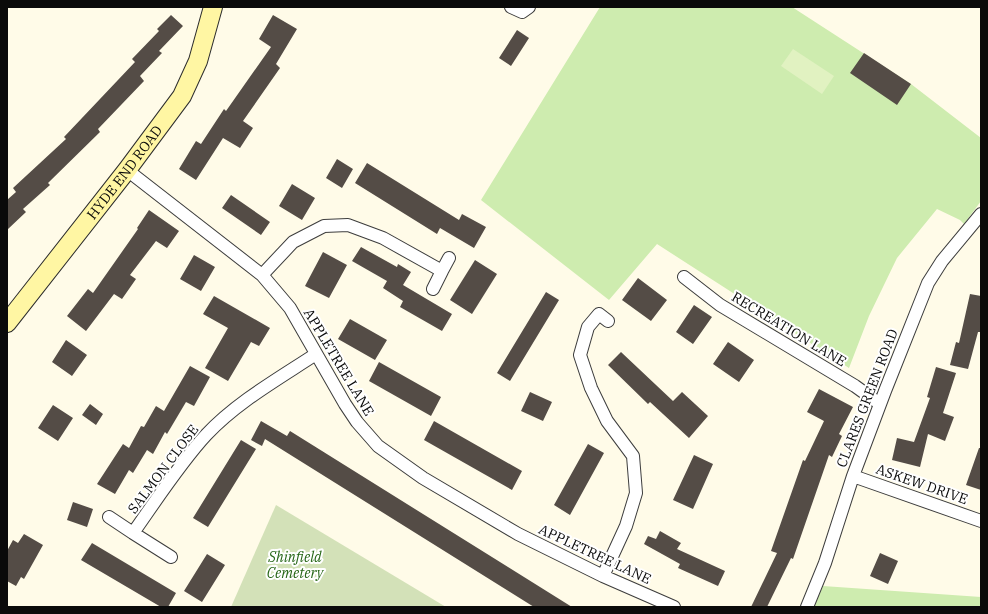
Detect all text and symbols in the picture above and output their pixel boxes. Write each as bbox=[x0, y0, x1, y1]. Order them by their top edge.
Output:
street label: HYDE END ROAD bbox=[83, 122, 166, 223]
street label: RECREATION LANE bbox=[728, 288, 850, 370]
street label: APPLETREE LANE bbox=[300, 305, 378, 419]
street label: CLARES GREEN ROAD bbox=[832, 326, 902, 470]
street label: SALMON CLOSE bbox=[124, 421, 202, 517]
street label: ASKEW DRIVE bbox=[874, 460, 970, 508]
street label: APPLETREE LANE bbox=[536, 520, 654, 588]
park label: Shinfield Cemetery bbox=[267, 548, 325, 582]

